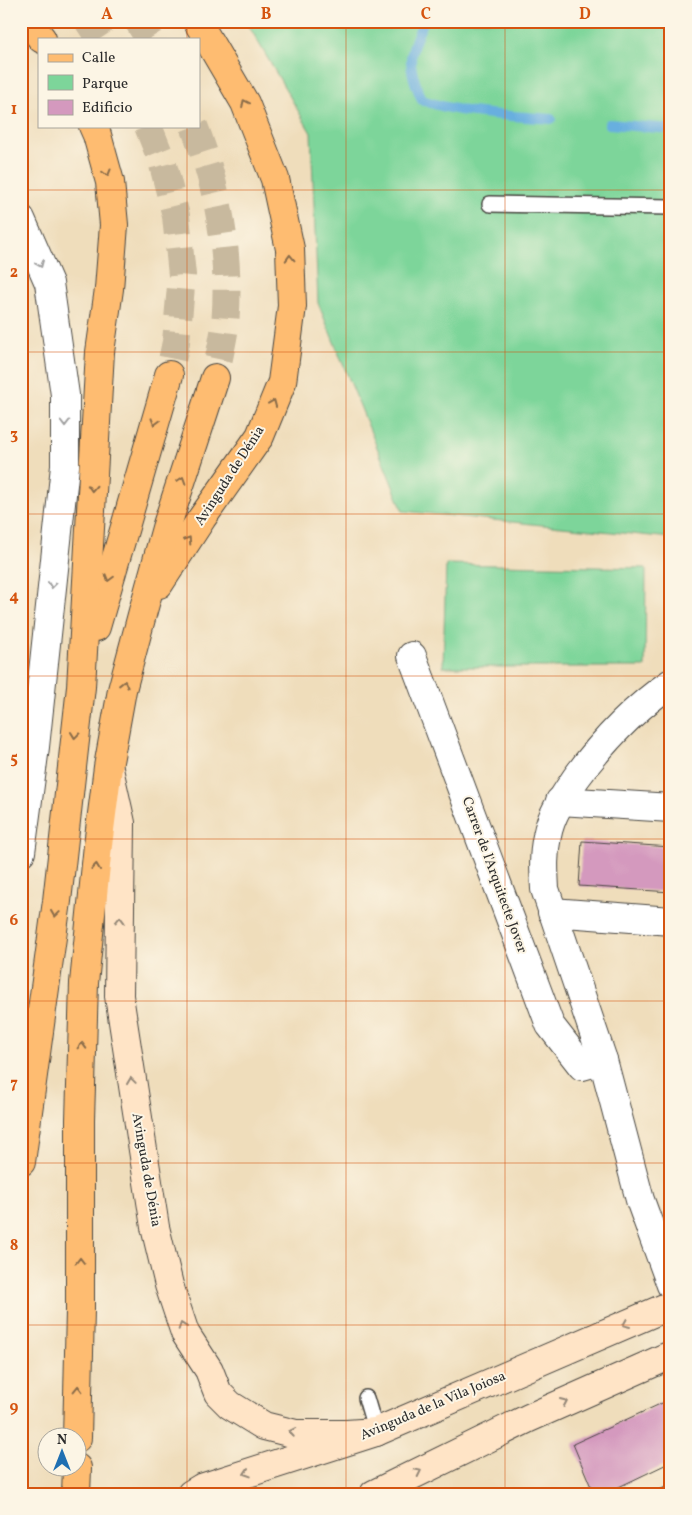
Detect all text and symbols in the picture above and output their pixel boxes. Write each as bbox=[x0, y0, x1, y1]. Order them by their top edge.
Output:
text: A bbox=[101, 4, 113, 26]
text: B bbox=[261, 4, 272, 26]
text: C bbox=[421, 4, 431, 26]
text: D bbox=[579, 4, 591, 26]
legend bbox=[38, 38, 200, 128]
text: Calle bbox=[82, 48, 115, 69]
text: Parque bbox=[82, 74, 128, 95]
text: Edificio bbox=[82, 98, 133, 119]
text: 1 bbox=[11, 99, 17, 121]
one-way arrow bbox=[240, 99, 251, 108]
one-way arrow bbox=[102, 168, 112, 176]
one-way arrow bbox=[285, 254, 295, 262]
one-way arrow bbox=[34, 259, 45, 268]
text: 2 bbox=[10, 262, 18, 284]
one-way arrow bbox=[268, 399, 278, 407]
one-way arrow bbox=[151, 417, 161, 425]
one-way arrow bbox=[60, 420, 70, 428]
street label: Avinguda de Dénia bbox=[191, 422, 269, 530]
text: 3 bbox=[10, 424, 18, 446]
one-way arrow bbox=[176, 476, 186, 485]
one-way arrow bbox=[87, 484, 98, 492]
one-way arrow bbox=[181, 536, 191, 545]
one-way arrow bbox=[105, 573, 115, 581]
one-way arrow bbox=[47, 581, 58, 589]
text: 4 bbox=[9, 586, 19, 608]
one-way arrow bbox=[118, 680, 129, 689]
one-way arrow bbox=[70, 732, 81, 740]
text: 5 bbox=[10, 748, 18, 770]
street label: Carrer de l'Arquitecte Jover bbox=[457, 794, 531, 956]
one-way arrow bbox=[90, 862, 101, 870]
text: 6 bbox=[10, 910, 19, 932]
one-way arrow bbox=[50, 911, 61, 919]
one-way arrow bbox=[115, 916, 125, 924]
one-way arrow bbox=[77, 1042, 87, 1050]
text: 7 bbox=[10, 1073, 18, 1095]
one-way arrow bbox=[126, 1077, 137, 1085]
street label: Avinguda de Dénia bbox=[127, 1112, 165, 1229]
text: 8 bbox=[10, 1235, 18, 1257]
one-way arrow bbox=[75, 1257, 85, 1264]
one-way arrow bbox=[622, 1318, 631, 1329]
one-way arrow bbox=[178, 1322, 188, 1330]
street label: Avinguda de la Vila Joiosa bbox=[357, 1367, 509, 1445]
one-way arrow bbox=[73, 1385, 84, 1393]
text: 9 bbox=[10, 1397, 19, 1419]
one-way arrow bbox=[559, 1398, 568, 1409]
north arrow bbox=[38, 1428, 88, 1478]
one-way arrow bbox=[288, 1428, 297, 1438]
text: N bbox=[57, 1431, 67, 1450]
one-way arrow bbox=[243, 1468, 252, 1478]
one-way arrow bbox=[413, 1468, 422, 1478]

